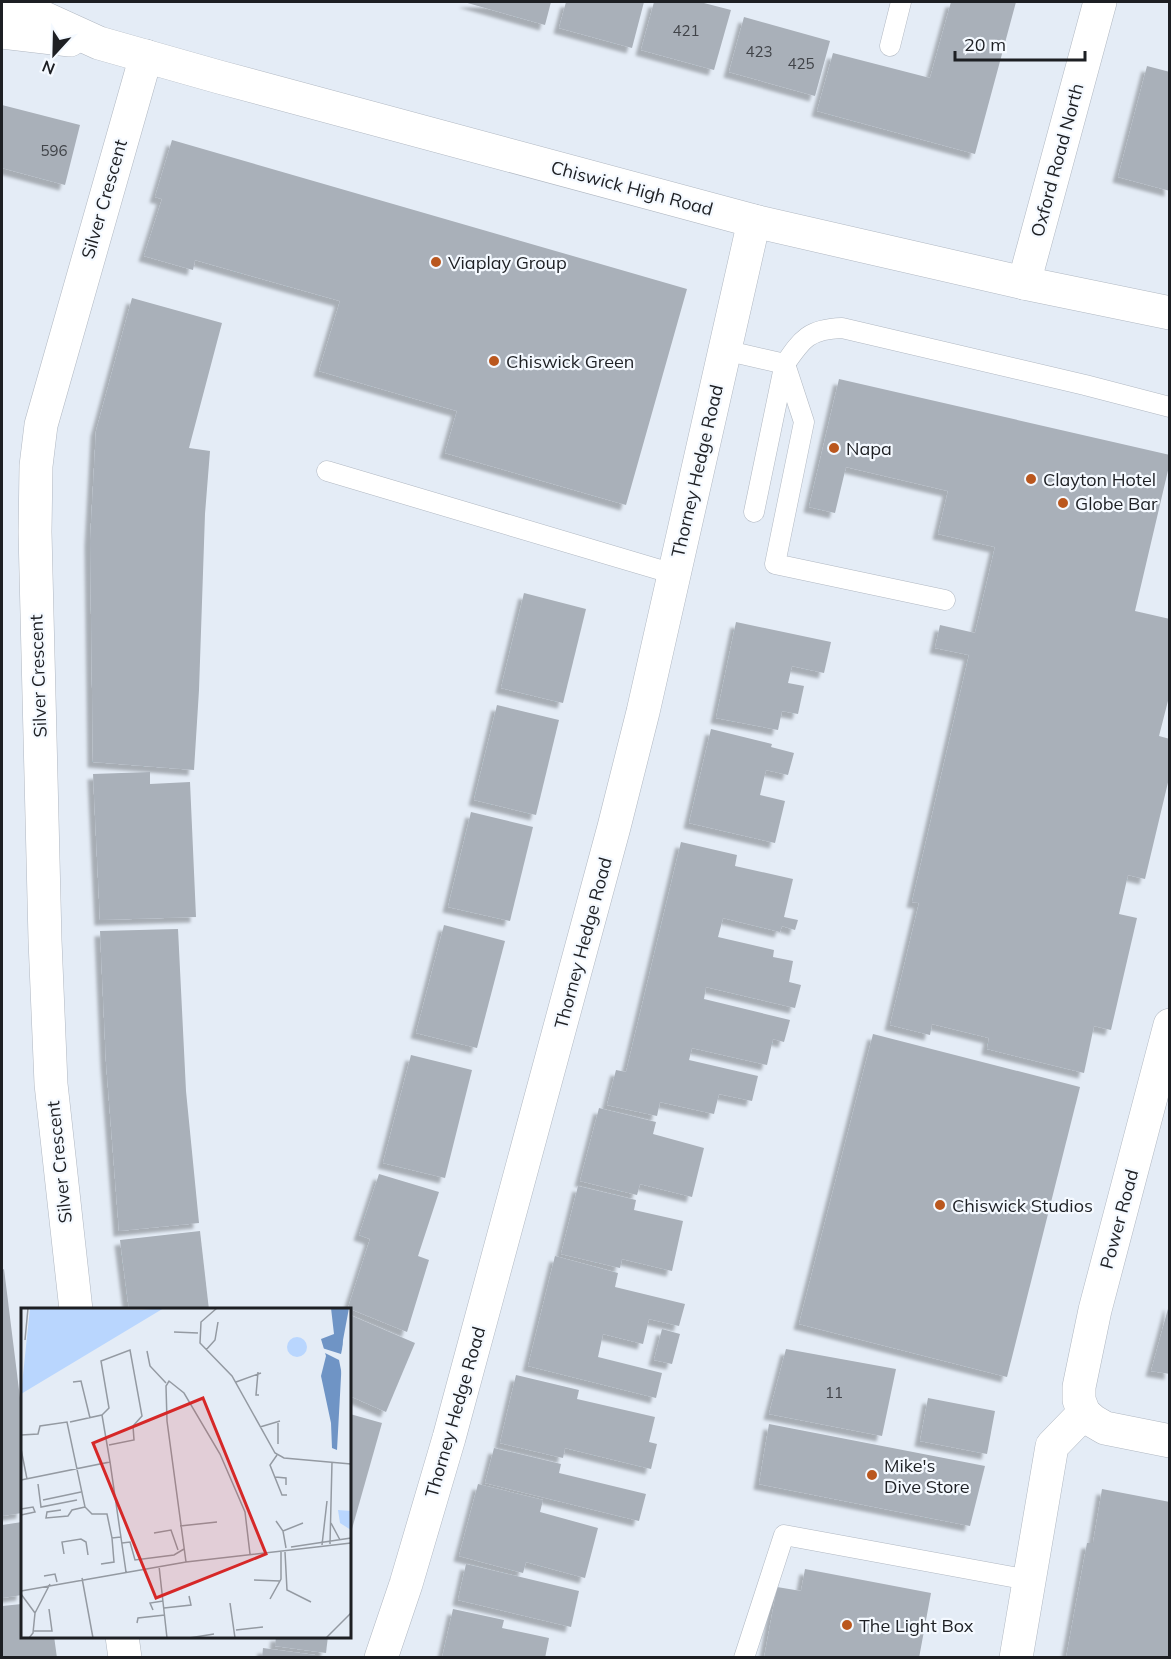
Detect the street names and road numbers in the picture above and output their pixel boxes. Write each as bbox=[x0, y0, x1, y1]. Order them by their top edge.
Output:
street label: Oxford Road North bbox=[1025, 81, 1089, 239]
street label: Silver Crescent bbox=[76, 137, 132, 261]
street label: Chiswick High Road bbox=[548, 155, 716, 221]
street label: Thorney Hedge Road bbox=[666, 382, 728, 560]
street label: Silver Crescent bbox=[24, 614, 52, 738]
street label: Thorney Hedge Road bbox=[549, 855, 617, 1031]
street label: Silver Crescent bbox=[41, 1100, 77, 1224]
street label: Power Road bbox=[1095, 1167, 1143, 1271]
street label: Thorney Hedge Road bbox=[420, 1324, 490, 1500]

